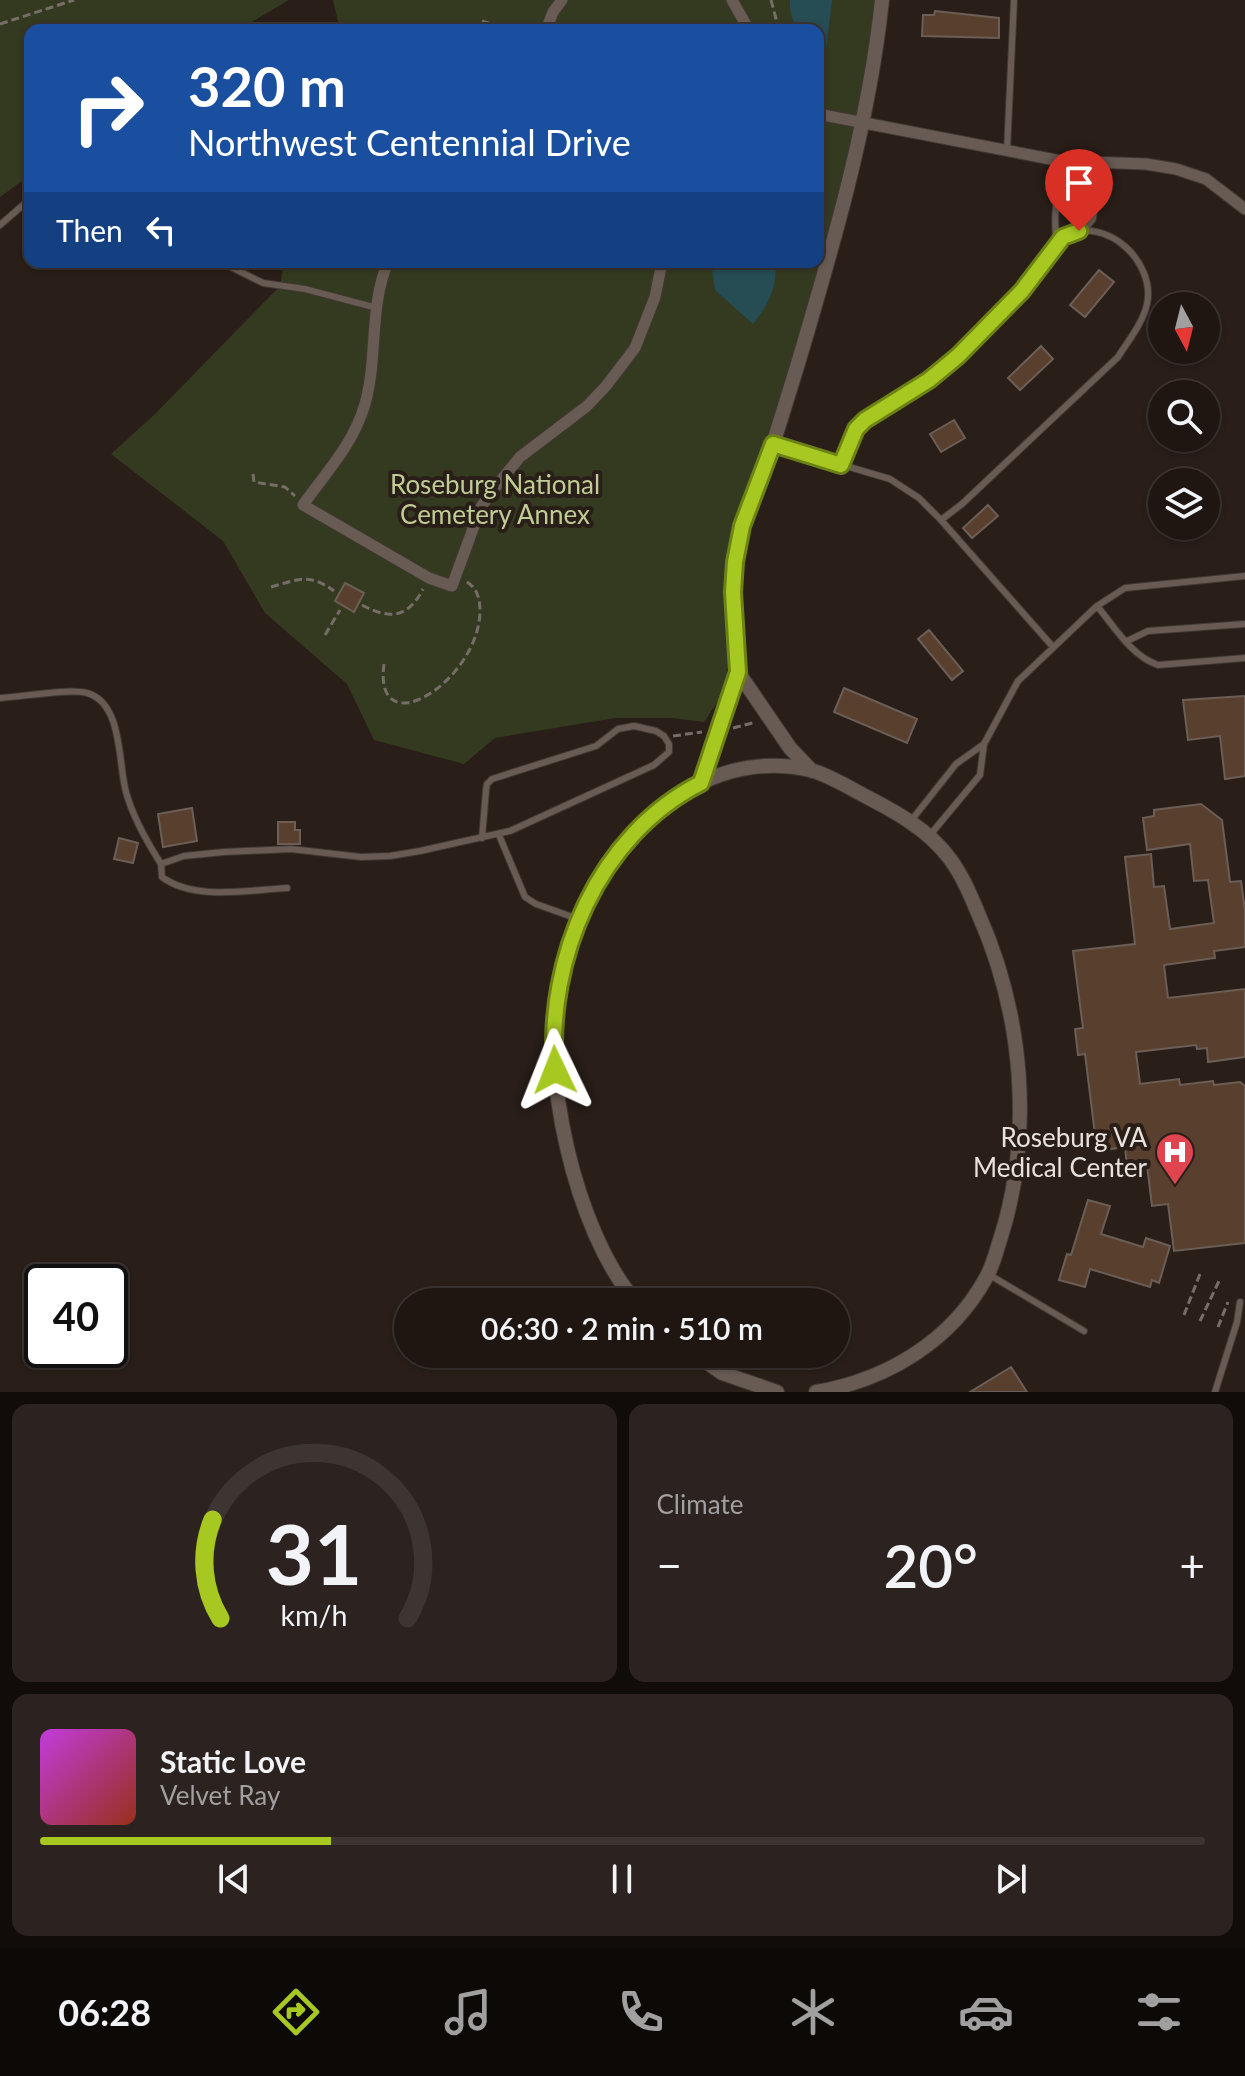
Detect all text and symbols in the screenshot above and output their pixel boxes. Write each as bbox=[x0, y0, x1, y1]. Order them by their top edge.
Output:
text: 320 m bbox=[188, 52, 346, 119]
icon: right bbox=[56, 56, 160, 160]
text: Northwest Centennial Drive bbox=[188, 120, 631, 164]
pin bbox=[1045, 149, 1113, 231]
icon: arrive bbox=[1057, 161, 1101, 205]
icon: left bbox=[139, 208, 183, 252]
text: Then bbox=[56, 212, 123, 248]
north arrow bbox=[1148, 292, 1220, 364]
map controls bbox=[1148, 292, 1220, 540]
button: search bbox=[1148, 380, 1220, 452]
park label: Roseburg National Cemetery Annex bbox=[390, 468, 600, 530]
button: layers bbox=[1148, 468, 1220, 540]
position arrow bbox=[513, 1028, 597, 1112]
place label: Roseburg VA Medical Center bbox=[973, 1121, 1148, 1183]
hospital icon: Roseburg VA Medical Center bbox=[1154, 1131, 1196, 1186]
speed limit sign: 40 bbox=[24, 1264, 128, 1368]
text: 06:30 · 2 min · 510 m bbox=[481, 1310, 763, 1346]
text: Climate bbox=[657, 1488, 743, 1520]
text: 31 bbox=[266, 1503, 363, 1603]
text: 20° bbox=[884, 1529, 978, 1601]
text: − bbox=[657, 1539, 682, 1591]
text: + bbox=[1179, 1539, 1205, 1591]
text: km/h bbox=[281, 1598, 348, 1632]
text: Static Love bbox=[160, 1743, 306, 1779]
text: Velvet Ray bbox=[160, 1779, 280, 1811]
icon: previous bbox=[212, 1857, 256, 1901]
icon: pause bbox=[600, 1857, 644, 1901]
icon: next bbox=[989, 1857, 1033, 1901]
icon: directions bbox=[268, 1984, 324, 2040]
icon: music bbox=[440, 1984, 496, 2040]
icon: phone bbox=[613, 1984, 669, 2040]
icon: climate bbox=[785, 1984, 841, 2040]
icon: car bbox=[958, 1984, 1014, 2040]
icon: filters bbox=[1131, 1984, 1187, 2040]
text: 06:28 bbox=[58, 1990, 151, 2034]

